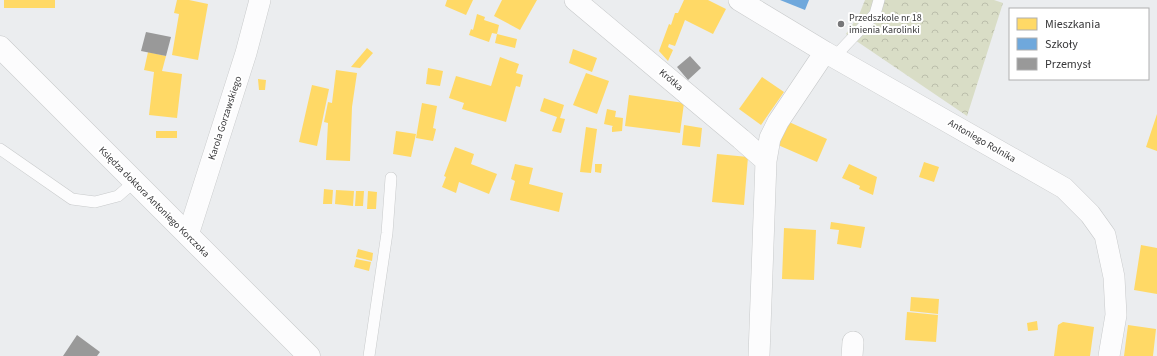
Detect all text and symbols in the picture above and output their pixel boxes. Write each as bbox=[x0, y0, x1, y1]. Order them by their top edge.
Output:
legend bbox=[1009, 8, 1149, 80]
place label: Przedszkole nr 18 imienia Karolinki bbox=[849, 11, 922, 37]
text: Mieszkania bbox=[1045, 16, 1100, 33]
marker: Przedszkole nr 18 imienia Karolinki bbox=[836, 19, 846, 29]
text: Szkoły bbox=[1045, 36, 1078, 53]
text: Przemysł bbox=[1045, 56, 1091, 73]
street label: Krótka bbox=[656, 66, 686, 94]
street label: Karola Gorzawskiego bbox=[205, 74, 245, 162]
street label: Antoniego Rolnika bbox=[946, 116, 1018, 166]
street label: Księdza doktora Antoniego Korczoka bbox=[95, 143, 213, 261]

